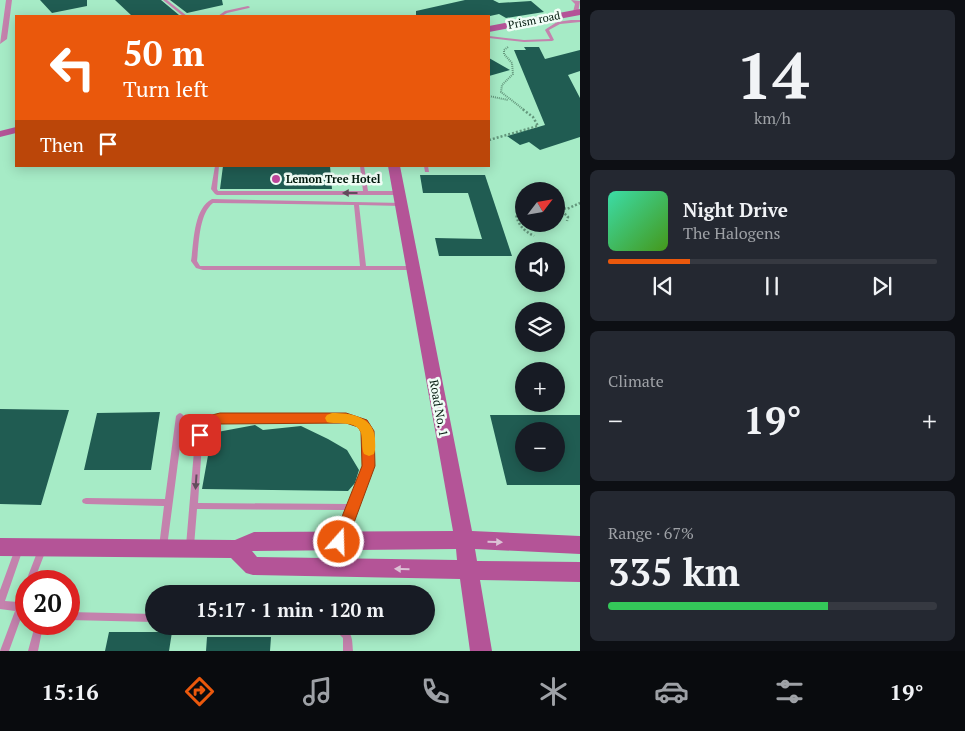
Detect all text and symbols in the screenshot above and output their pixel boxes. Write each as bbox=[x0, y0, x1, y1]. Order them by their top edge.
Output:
street label: Prism road bbox=[507, 8, 561, 32]
text: 50 m bbox=[123, 30, 204, 76]
text: 14 bbox=[736, 31, 809, 118]
icon: left bbox=[40, 35, 105, 100]
text: Turn left bbox=[123, 74, 209, 103]
text: km/h bbox=[754, 107, 791, 129]
icon: arrive bbox=[94, 130, 122, 158]
text: Then bbox=[40, 132, 84, 157]
place label: Lemon Tree Hotel bbox=[286, 172, 381, 186]
marker: Lemon Tree Hotel bbox=[270, 173, 282, 185]
north arrow bbox=[515, 182, 565, 232]
map controls bbox=[515, 182, 565, 472]
one-way arrow bbox=[342, 189, 358, 197]
text: Night Drive bbox=[683, 197, 788, 222]
text: The Halogens bbox=[683, 222, 781, 244]
button: sound bbox=[515, 242, 565, 292]
icon: previous bbox=[649, 272, 677, 300]
icon: pause bbox=[758, 272, 786, 300]
icon: next bbox=[868, 272, 896, 300]
button: layers bbox=[515, 302, 565, 352]
button: + bbox=[515, 362, 565, 412]
text: Climate bbox=[608, 370, 664, 392]
street label: Road No. 1 bbox=[427, 378, 451, 438]
text: 19° bbox=[743, 395, 802, 445]
text: − bbox=[608, 402, 623, 439]
text: + bbox=[922, 402, 937, 439]
pin bbox=[179, 414, 221, 456]
icon: arrive bbox=[186, 421, 214, 449]
button: − bbox=[515, 422, 565, 472]
one-way arrow bbox=[191, 474, 199, 490]
position arrow bbox=[312, 515, 364, 567]
text: Range · 67% bbox=[608, 522, 694, 544]
one-way arrow bbox=[488, 538, 504, 546]
text: 335 km bbox=[608, 547, 740, 597]
one-way arrow bbox=[394, 565, 410, 573]
speed limit sign: 20 bbox=[15, 570, 80, 635]
text: 15:17 · 1 min · 120 m bbox=[196, 597, 384, 622]
icon: directions bbox=[182, 674, 217, 709]
icon: music bbox=[300, 674, 335, 709]
icon: phone bbox=[418, 674, 453, 709]
icon: climate bbox=[536, 674, 571, 709]
icon: car bbox=[654, 674, 689, 709]
icon: filters bbox=[772, 674, 807, 709]
text: 15:16 bbox=[41, 677, 99, 706]
text: 19° bbox=[890, 677, 924, 706]

